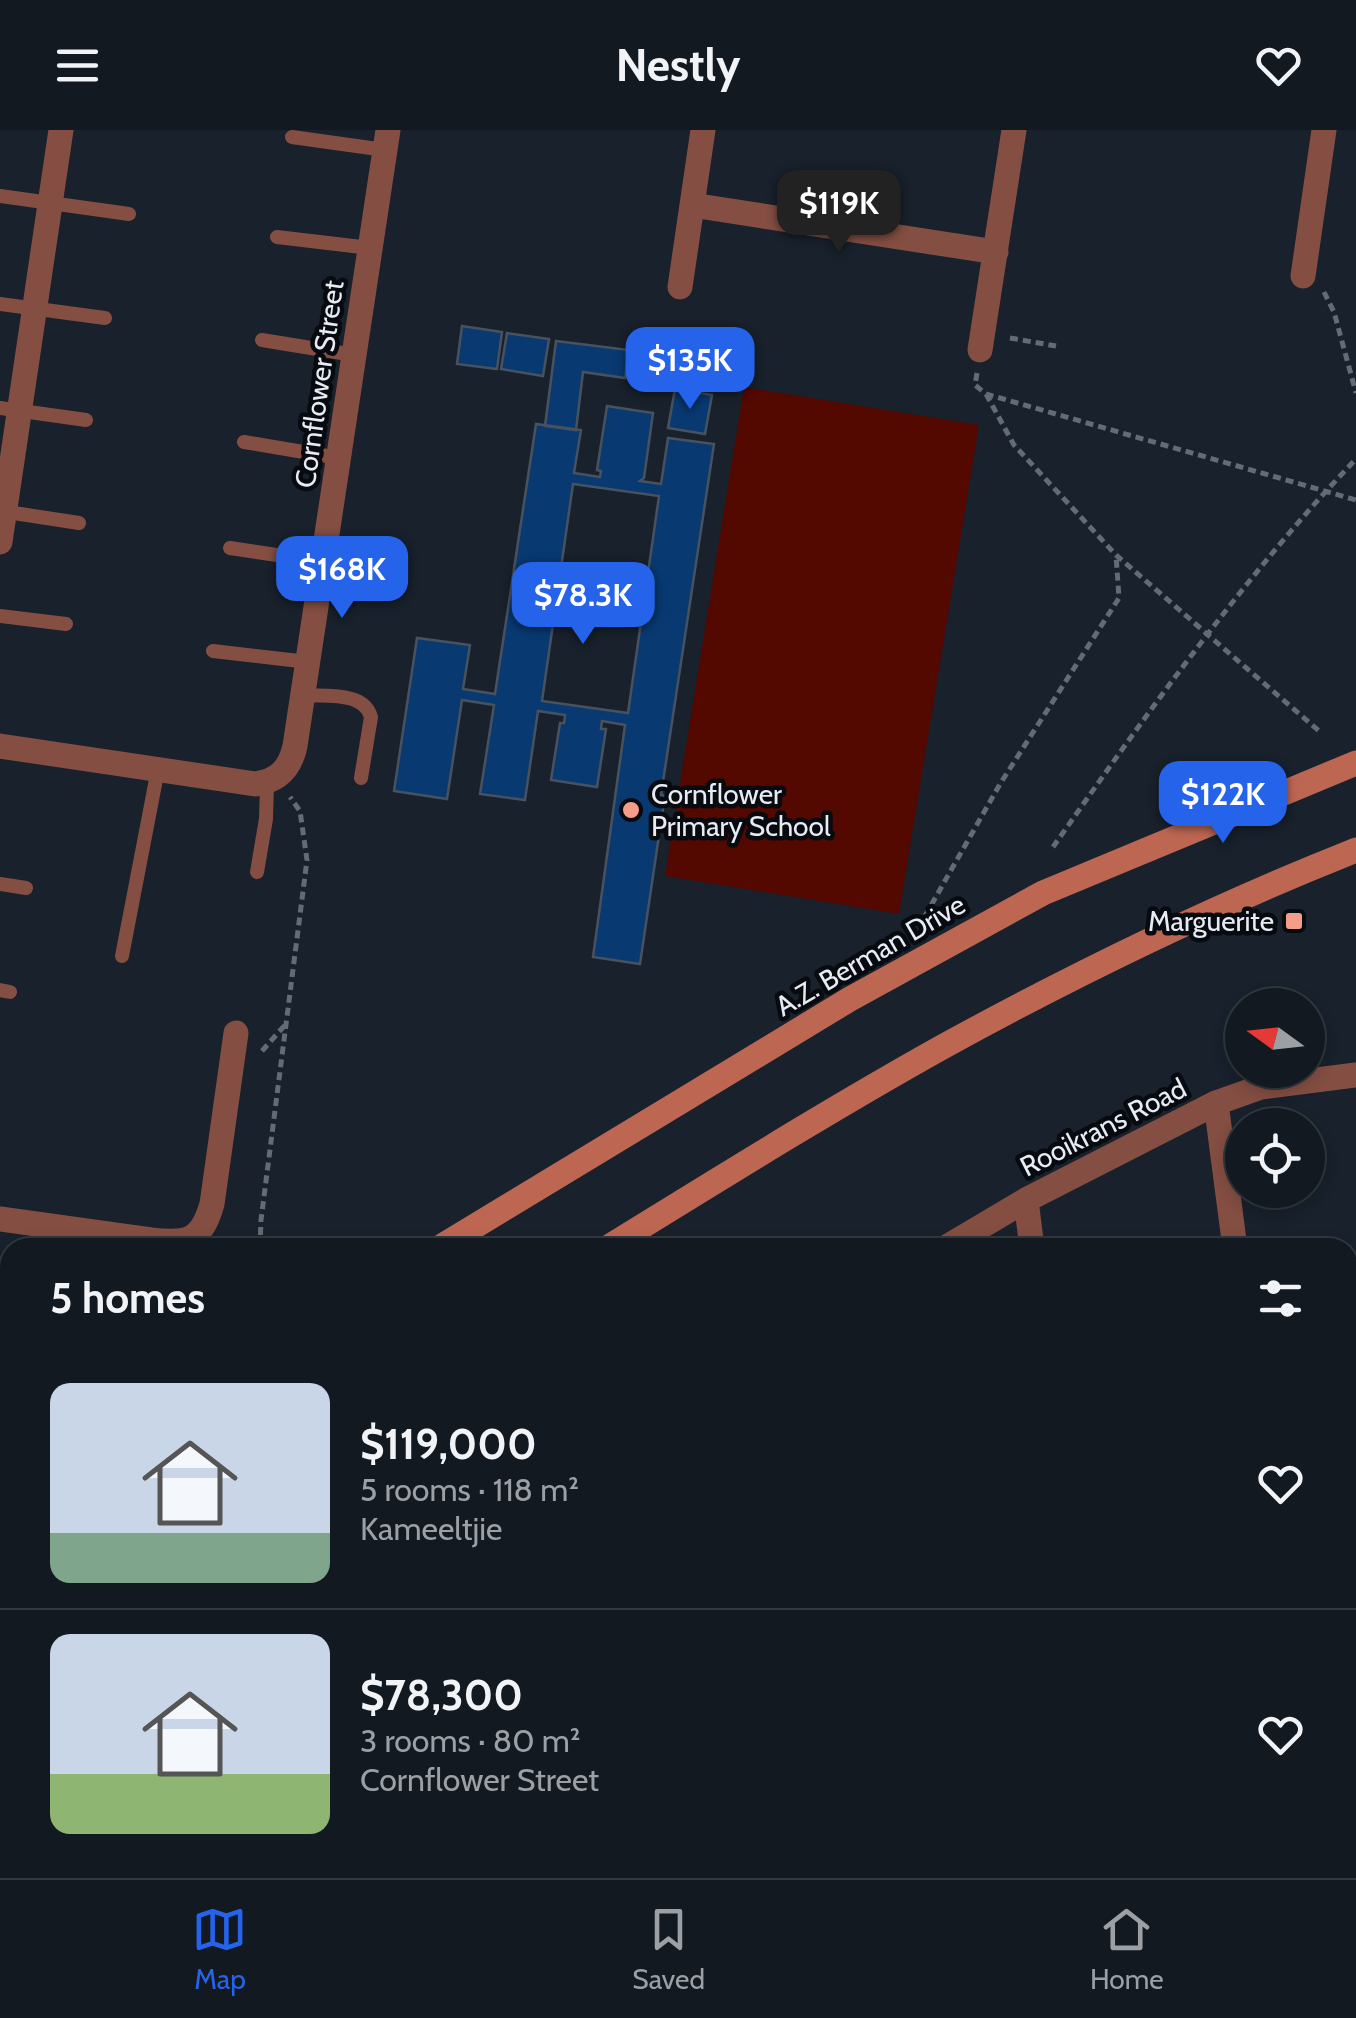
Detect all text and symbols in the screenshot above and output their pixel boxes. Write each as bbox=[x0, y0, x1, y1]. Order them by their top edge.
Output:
icon: menu bbox=[50, 38, 105, 93]
text: Nestly bbox=[616, 38, 740, 92]
icon: heart bbox=[1251, 38, 1306, 93]
pin: $119K bbox=[769, 170, 909, 255]
text: $119K bbox=[799, 183, 879, 222]
street label: Cornflower Street bbox=[288, 278, 350, 490]
pin: $135K bbox=[620, 327, 760, 412]
text: $135K bbox=[648, 340, 732, 379]
pin: $168K bbox=[272, 536, 412, 621]
text: $168K bbox=[298, 549, 386, 588]
pin: $78.3K bbox=[502, 562, 664, 647]
text: $78.3K bbox=[534, 575, 632, 614]
pin: $122K bbox=[1153, 761, 1293, 846]
text: $122K bbox=[1181, 774, 1265, 813]
place label: Cornflower Primary School bbox=[651, 777, 831, 843]
marker: Cornflower Primary School bbox=[620, 799, 642, 821]
street label: A.Z. Berman Drive bbox=[769, 887, 971, 1023]
place label: Marguerite bbox=[1148, 904, 1274, 938]
marker: Marguerite bbox=[1283, 910, 1305, 932]
north arrow bbox=[1225, 988, 1325, 1088]
map controls bbox=[1225, 988, 1325, 1208]
street label: Rooikrans Road bbox=[1014, 1071, 1192, 1183]
button: locate bbox=[1225, 1108, 1325, 1208]
icon: filters bbox=[1253, 1271, 1308, 1326]
text: 5 homes bbox=[50, 1272, 205, 1324]
text: $119,000 bbox=[360, 1418, 537, 1470]
icon: home bbox=[130, 1423, 250, 1543]
icon: heart bbox=[1253, 1456, 1308, 1511]
text: 5 rooms · 118 m² bbox=[360, 1470, 579, 1509]
text: Kameeltjie bbox=[360, 1509, 502, 1548]
text: $78,300 bbox=[360, 1669, 523, 1721]
icon: home bbox=[130, 1674, 250, 1794]
icon: heart bbox=[1253, 1707, 1308, 1762]
text: 3 rooms · 80 m² bbox=[360, 1721, 580, 1760]
text: Cornflower Street bbox=[360, 1760, 599, 1799]
tab: Map bbox=[192, 1902, 247, 1996]
tab: Saved bbox=[632, 1902, 705, 1996]
tab: Home bbox=[1090, 1902, 1164, 1996]

